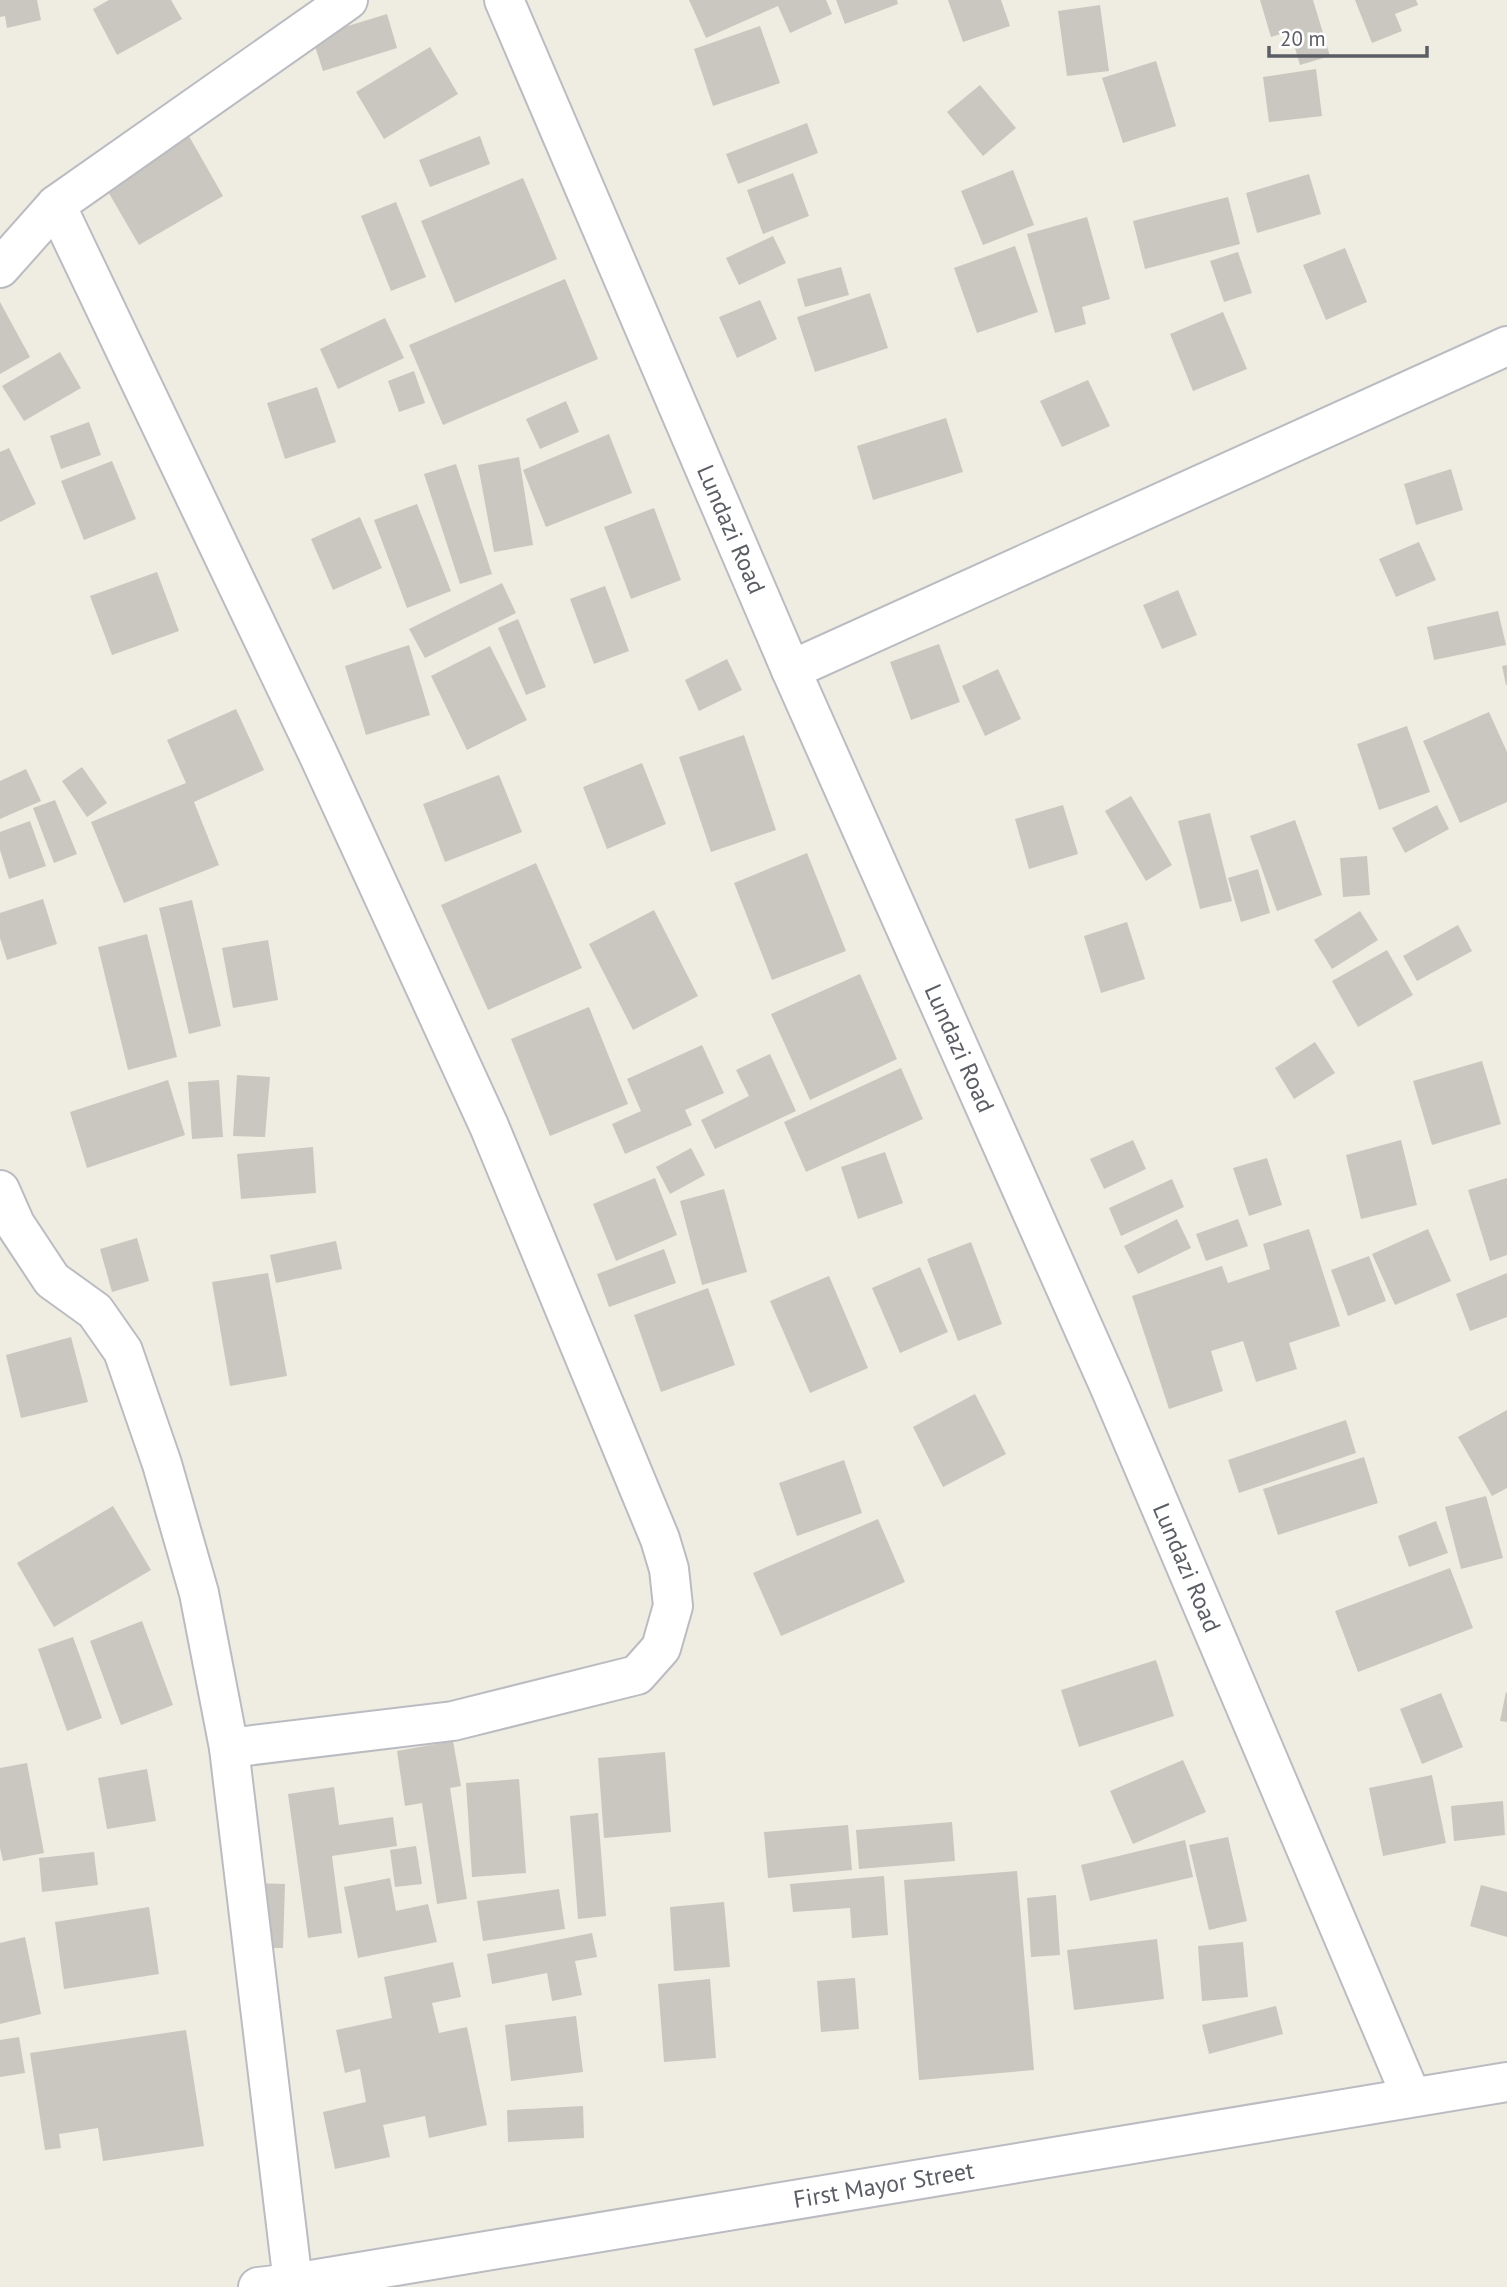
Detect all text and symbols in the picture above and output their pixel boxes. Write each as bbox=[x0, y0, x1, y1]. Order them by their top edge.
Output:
scale bar bbox=[1269, 14, 1426, 58]
text: 20 m bbox=[1280, 25, 1326, 52]
street label: Lundazi Road bbox=[690, 460, 773, 598]
street label: Lundazi Road bbox=[918, 979, 1002, 1117]
street label: Lundazi Road bbox=[1146, 1498, 1228, 1637]
street label: First Mayor Street bbox=[791, 2155, 976, 2215]

